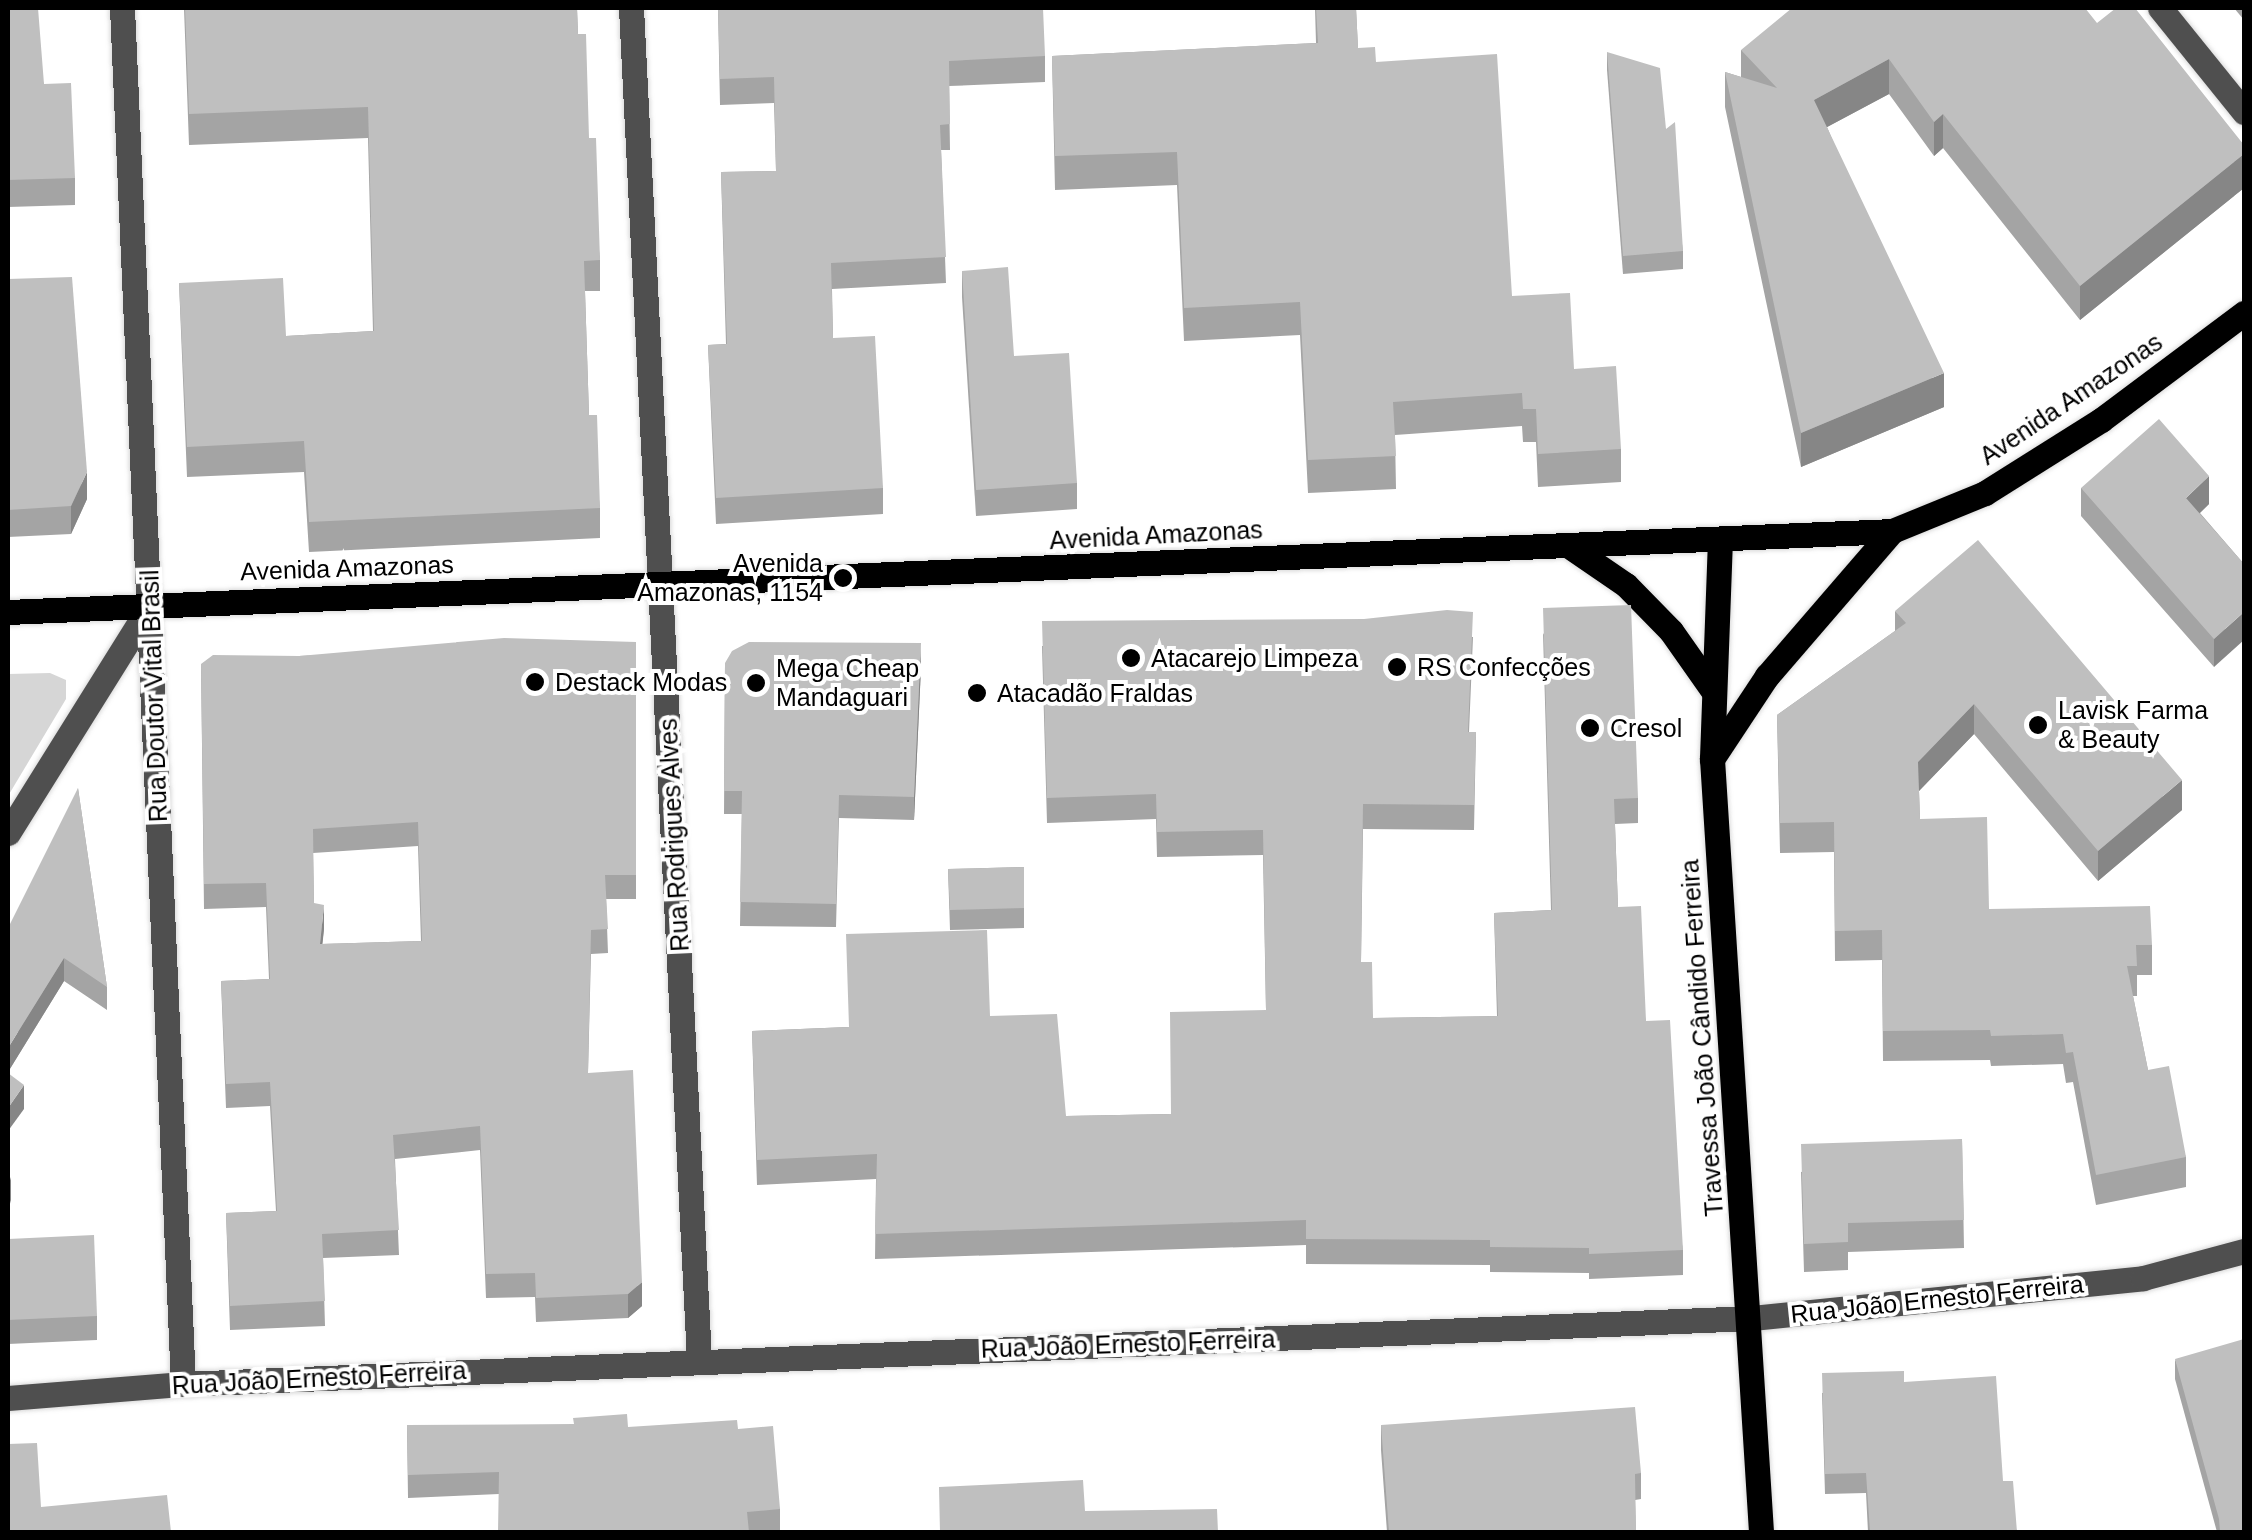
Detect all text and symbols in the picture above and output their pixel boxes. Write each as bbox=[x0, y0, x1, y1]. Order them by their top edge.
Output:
street label: Avenida Amazonas bbox=[1974, 326, 2168, 472]
street label: Avenida Amazonas bbox=[1048, 514, 1264, 556]
street label: Avenida Amazonas bbox=[239, 549, 455, 587]
place label: Avenida Amazonas, 1154 bbox=[637, 549, 823, 608]
marker: Avenida Amazonas, 1154 bbox=[832, 567, 854, 589]
street label: Rua Doutor Vital Brasil bbox=[135, 569, 173, 823]
place label: Atacarejo Limpeza bbox=[1151, 643, 1358, 673]
marker: Atacarejo Limpeza bbox=[1120, 647, 1142, 669]
place label: RS Confecções bbox=[1417, 652, 1591, 682]
place label: Mega Cheap Mandaguari bbox=[776, 654, 919, 713]
marker: RS Confecções bbox=[1386, 656, 1408, 678]
place label: Destack Modas bbox=[555, 667, 727, 697]
marker: Destack Modas bbox=[524, 671, 546, 693]
marker: Mega Cheap Mandaguari bbox=[745, 672, 767, 694]
place label: Atacadão Fraldas bbox=[997, 678, 1193, 708]
marker: Atacadão Fraldas bbox=[966, 682, 988, 704]
place label: Lavisk Farma & Beauty bbox=[2058, 696, 2208, 755]
place label: Cresol bbox=[1610, 713, 1682, 743]
marker: Lavisk Farma & Beauty bbox=[2027, 714, 2049, 736]
street label: Rua Rodrigues Alves bbox=[653, 717, 695, 953]
marker: Cresol bbox=[1579, 717, 1601, 739]
street label: Travessa João Cândido Ferreira bbox=[1675, 859, 1729, 1217]
street label: Rua João Ernesto Ferreira bbox=[1789, 1269, 2085, 1329]
street label: Rua João Ernesto Ferreira bbox=[980, 1324, 1276, 1364]
street label: Rua João Ernesto Ferreira bbox=[171, 1355, 467, 1401]

